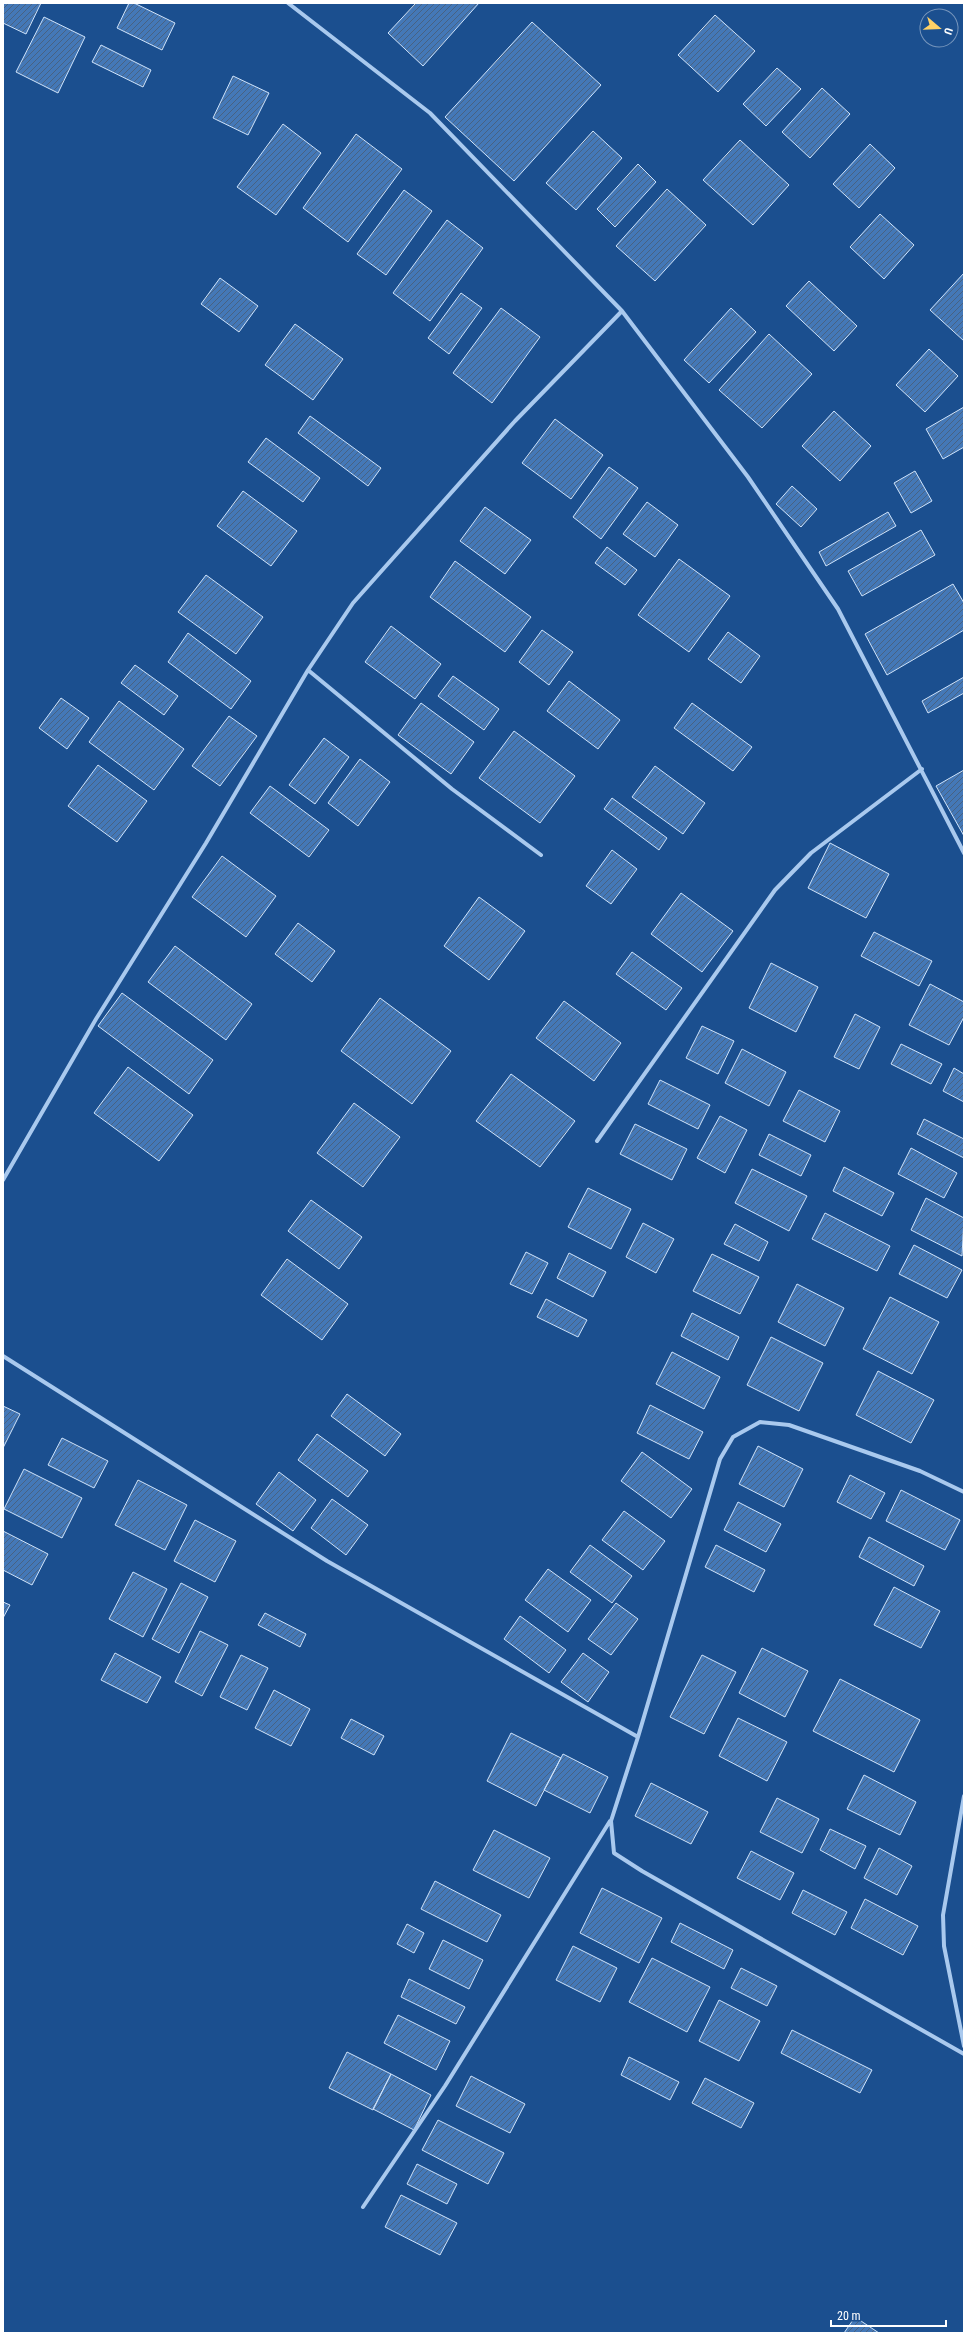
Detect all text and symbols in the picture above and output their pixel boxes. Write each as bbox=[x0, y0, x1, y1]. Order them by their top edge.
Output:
north arrow bbox=[919, 8, 959, 48]
text: U bbox=[941, 26, 955, 36]
scale bar bbox=[831, 2302, 946, 2328]
text: 20 m bbox=[837, 2309, 861, 2323]

